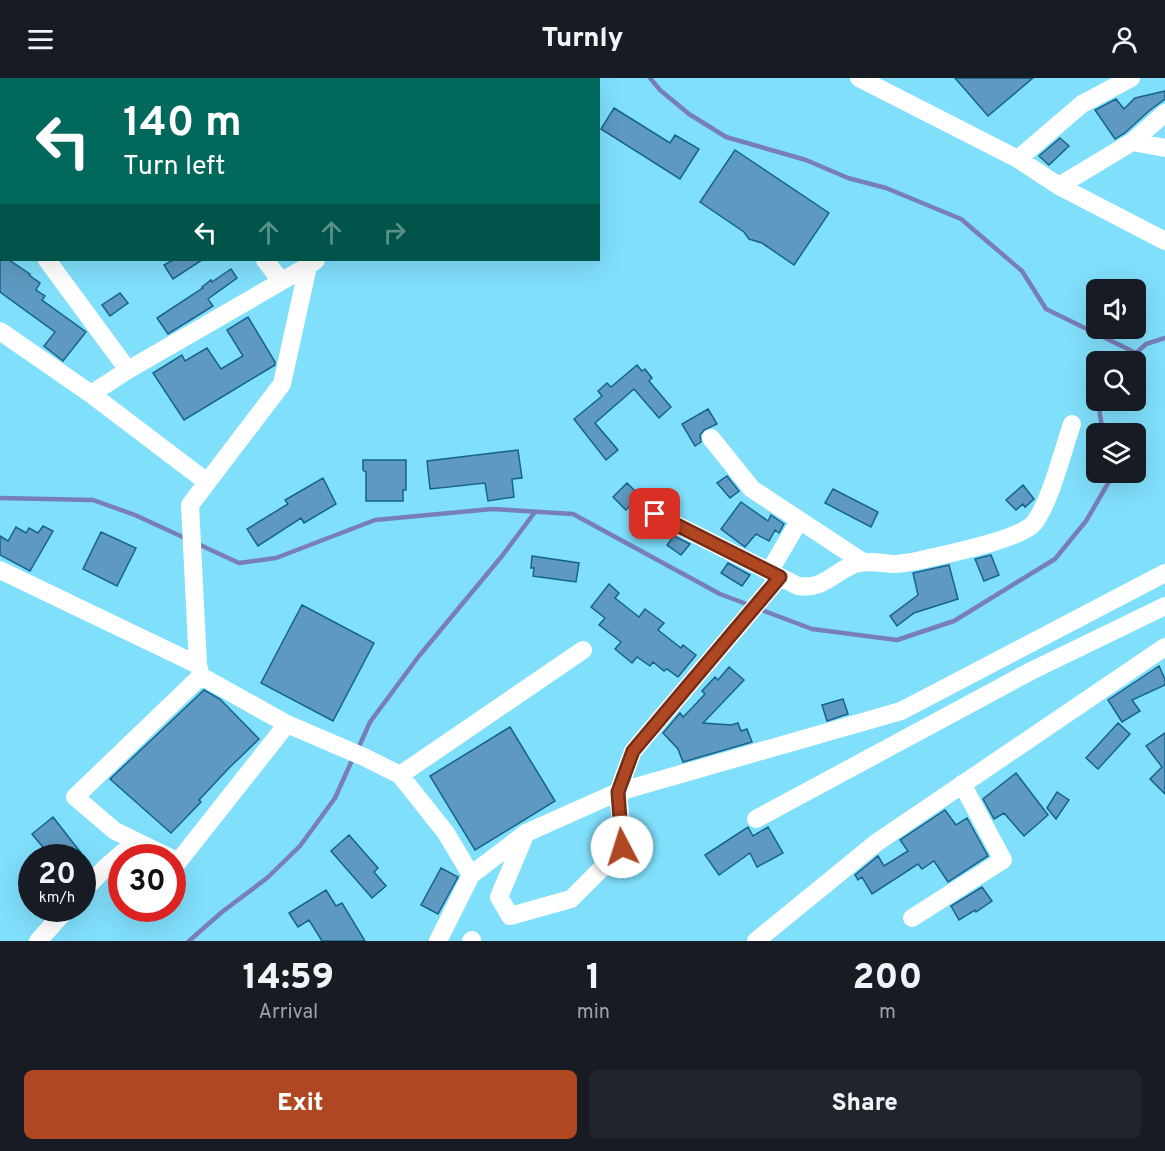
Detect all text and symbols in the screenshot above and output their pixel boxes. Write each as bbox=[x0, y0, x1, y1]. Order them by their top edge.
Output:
text: Turnly bbox=[542, 22, 623, 56]
icon: menu bbox=[24, 23, 57, 56]
icon: person bbox=[1108, 23, 1141, 56]
text: 140 m bbox=[123, 98, 242, 151]
icon: left bbox=[24, 102, 102, 180]
text: Turn left bbox=[123, 150, 225, 184]
icon: left bbox=[189, 216, 222, 249]
icon: ahead bbox=[252, 216, 285, 249]
icon: ahead bbox=[315, 216, 348, 249]
icon: right bbox=[378, 216, 411, 249]
map controls bbox=[1086, 279, 1146, 483]
button: sound bbox=[1086, 279, 1146, 339]
button: search bbox=[1086, 351, 1146, 411]
button: layers bbox=[1086, 423, 1146, 483]
pin bbox=[629, 488, 680, 539]
icon: arrive bbox=[638, 497, 671, 530]
position arrow bbox=[590, 815, 654, 879]
speed limit sign: 30 bbox=[108, 844, 186, 922]
text: 20 bbox=[38, 857, 76, 894]
text: km/h bbox=[39, 889, 75, 908]
text: 14:59 bbox=[242, 956, 334, 1002]
text: 1 bbox=[586, 956, 601, 1002]
text: 200 bbox=[852, 956, 922, 1002]
text: Arrival bbox=[259, 1000, 318, 1026]
text: min bbox=[577, 1000, 610, 1026]
text: m bbox=[879, 1000, 896, 1026]
button: Exit bbox=[24, 1070, 577, 1139]
button: Share bbox=[589, 1070, 1141, 1139]

